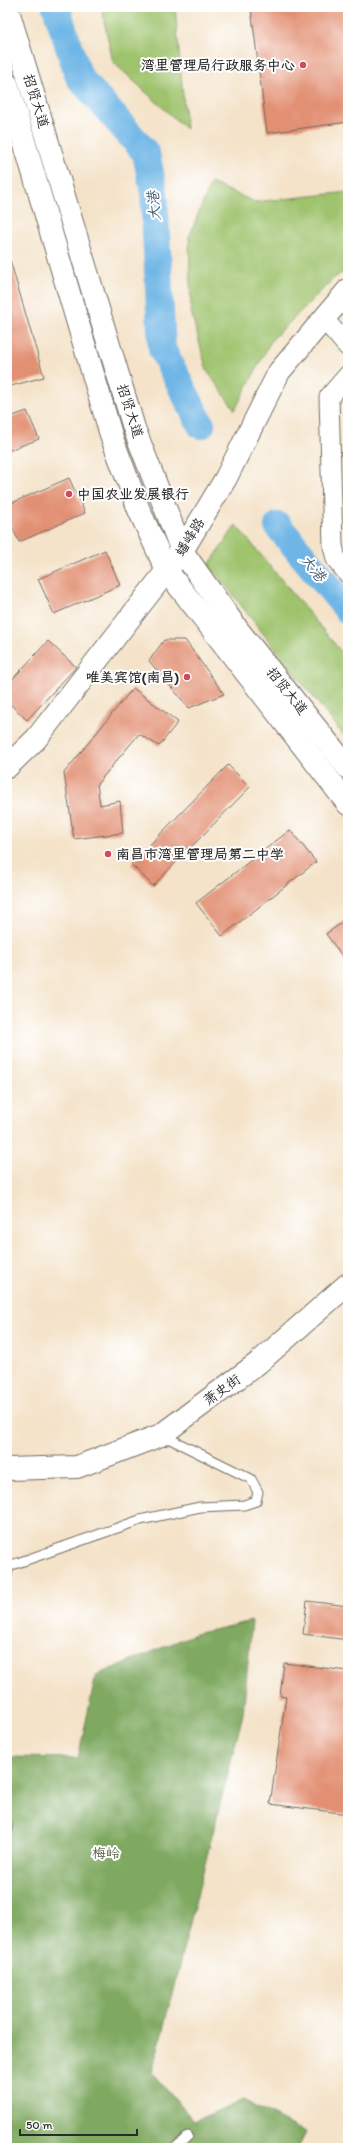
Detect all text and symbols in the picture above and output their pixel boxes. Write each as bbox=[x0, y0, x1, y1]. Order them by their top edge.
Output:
place label: 湾里管理局行政服务中心 bbox=[141, 57, 295, 74]
marker: 湾里管理局行政服务中心 bbox=[298, 60, 308, 70]
street label: 招贤大道 bbox=[20, 72, 52, 130]
water label: 大港 bbox=[144, 188, 164, 222]
street label: 招贤大道 bbox=[113, 382, 147, 440]
place label: 中国农业发展银行 bbox=[77, 486, 189, 503]
marker: 中国农业发展银行 bbox=[64, 489, 74, 499]
street label: 蟠峰路 bbox=[172, 515, 208, 559]
water label: 大港 bbox=[296, 551, 331, 587]
street label: 招贤大道 bbox=[263, 664, 311, 718]
place label: 唯美宾馆(南昌) bbox=[86, 669, 179, 686]
marker: 唯美宾馆(南昌) bbox=[182, 672, 192, 682]
place label: 南昌市湾里管理局第二中学 bbox=[116, 846, 284, 863]
marker: 南昌市湾里管理局第二中学 bbox=[103, 849, 113, 859]
street label: 萧史街 bbox=[200, 1371, 244, 1409]
park label: 梅岭 bbox=[92, 1845, 120, 1862]
scale bar bbox=[20, 2111, 137, 2137]
text: 50 m bbox=[26, 2118, 52, 2132]

